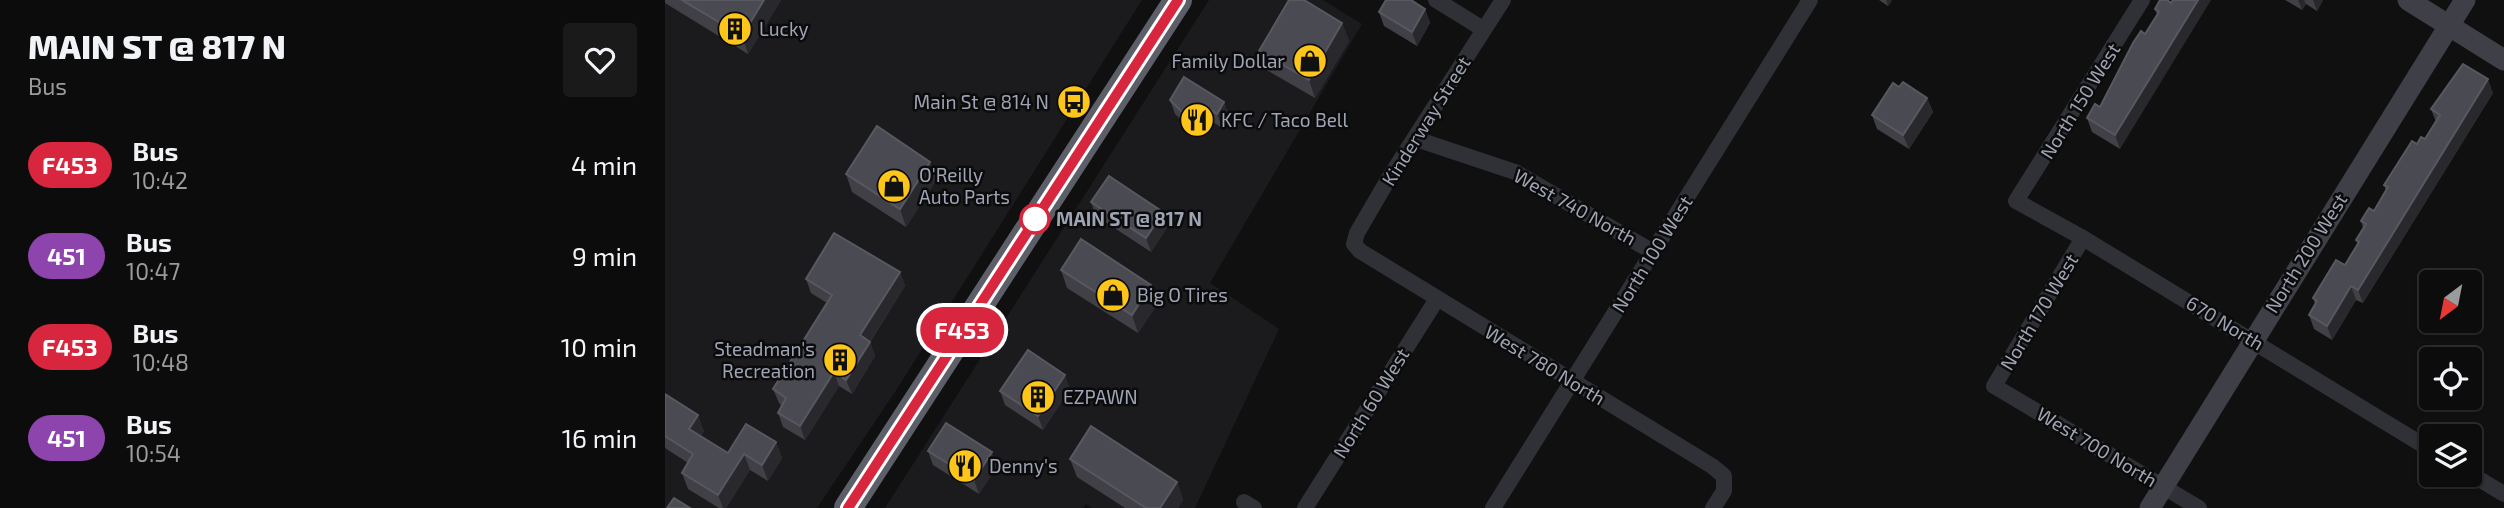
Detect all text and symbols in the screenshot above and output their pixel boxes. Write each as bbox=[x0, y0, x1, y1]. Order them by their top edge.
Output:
building icon: Lucky bbox=[716, 10, 754, 48]
place label: Lucky bbox=[759, 17, 809, 40]
button: heart bbox=[563, 23, 637, 97]
text: MAIN ST @ 817 N bbox=[28, 26, 286, 66]
street label: North 150 West bbox=[2035, 39, 2124, 163]
shop icon: Family Dollar bbox=[1291, 42, 1329, 80]
place label: Family Dollar bbox=[1172, 49, 1285, 72]
street label: Kinderway Street bbox=[1377, 52, 1475, 190]
text: Bus bbox=[28, 72, 67, 100]
bus stop icon: Main St @ 814 N bbox=[1055, 83, 1093, 121]
place label: Main St @ 814 N bbox=[914, 90, 1049, 113]
restaurant icon: KFC / Taco Bell bbox=[1178, 101, 1216, 139]
place label: KFC / Taco Bell bbox=[1221, 108, 1349, 131]
text: Bus bbox=[133, 135, 178, 166]
text: 4 min bbox=[571, 149, 637, 180]
text: F453 bbox=[42, 150, 98, 179]
place label: O'Reilly Auto Parts bbox=[919, 163, 1010, 208]
street label: West 740 North bbox=[1510, 163, 1640, 250]
text: 10:42 bbox=[133, 166, 188, 194]
shop icon: O'Reilly Auto Parts bbox=[875, 167, 913, 205]
street label: North 200 West bbox=[2260, 189, 2352, 317]
street label: North 100 West bbox=[1606, 191, 1697, 316]
marker: MAIN ST @ 817 N bbox=[1020, 204, 1050, 234]
place label: MAIN ST @ 817 N bbox=[1056, 207, 1202, 230]
text: Bus bbox=[126, 226, 172, 257]
text: 9 min bbox=[572, 240, 637, 271]
text: 451 bbox=[47, 241, 86, 270]
street label: North 170 West bbox=[1995, 249, 2082, 374]
text: 10:47 bbox=[126, 257, 180, 285]
north arrow bbox=[2419, 270, 2481, 332]
map controls bbox=[2419, 270, 2482, 487]
shop icon: Big O Tires bbox=[1094, 276, 1132, 314]
place label: Big O Tires bbox=[1137, 283, 1228, 306]
street label: 670 North bbox=[2182, 290, 2268, 355]
line badge: F453 bbox=[913, 307, 1011, 353]
text: F453 bbox=[934, 315, 990, 344]
text: Bus bbox=[133, 317, 178, 348]
street label: West 780 North bbox=[1481, 320, 1609, 409]
text: 10 min bbox=[561, 331, 637, 362]
text: F453 bbox=[42, 332, 98, 361]
place label: Steadman's Recreation bbox=[714, 337, 815, 382]
building icon: Steadman's Recreation bbox=[821, 341, 859, 379]
street label: North 60 West bbox=[1328, 343, 1414, 462]
button: locate bbox=[2419, 347, 2482, 410]
text: 10:48 bbox=[133, 348, 189, 376]
building icon: EZPAWN bbox=[1019, 378, 1057, 416]
place label: EZPAWN bbox=[1063, 385, 1138, 408]
street label: West 700 North bbox=[2033, 402, 2161, 491]
text: Bus bbox=[126, 408, 172, 439]
text: 16 min bbox=[562, 422, 637, 453]
text: 451 bbox=[47, 423, 86, 452]
button: layers bbox=[2419, 424, 2482, 487]
text: 10:54 bbox=[126, 439, 181, 467]
restaurant icon: Denny's bbox=[946, 447, 984, 485]
place label: Denny's bbox=[989, 454, 1058, 477]

